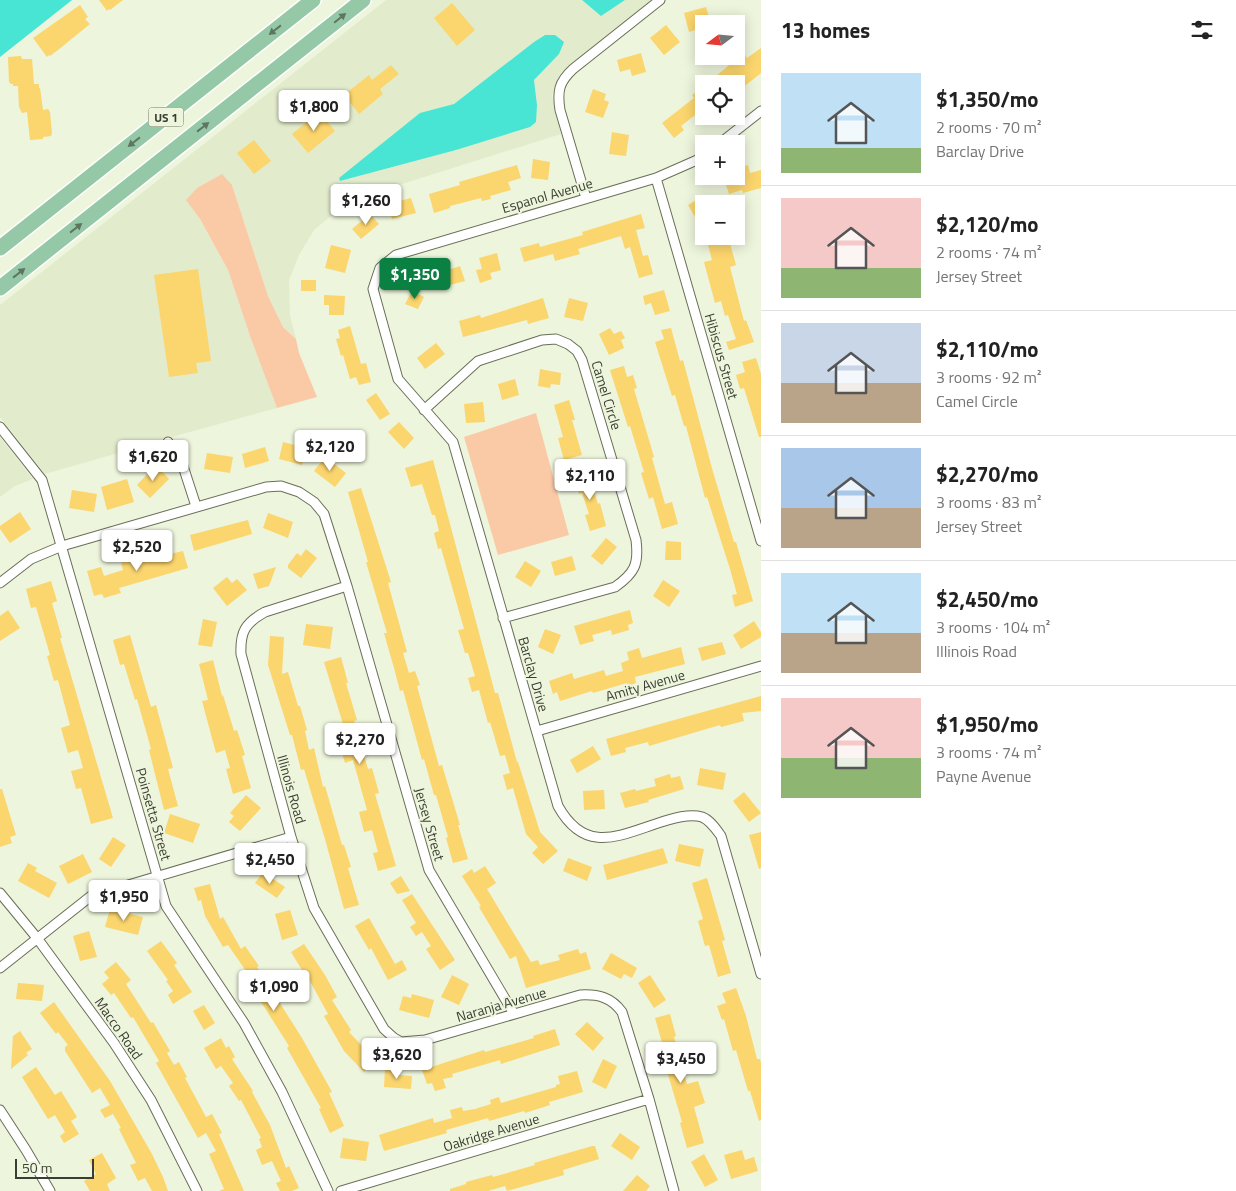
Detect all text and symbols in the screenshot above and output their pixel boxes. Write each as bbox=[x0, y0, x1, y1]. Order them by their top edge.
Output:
one-way arrow bbox=[333, 13, 346, 24]
text: 13 homes bbox=[781, 14, 870, 46]
north arrow bbox=[695, 15, 745, 65]
map controls bbox=[695, 15, 745, 245]
icon: filters bbox=[1188, 16, 1216, 44]
one-way arrow bbox=[269, 25, 282, 36]
button: locate bbox=[695, 75, 745, 125]
text: $1,350/mo bbox=[936, 83, 1038, 115]
pin: $1,800 bbox=[273, 90, 355, 132]
icon: home bbox=[821, 93, 881, 153]
text: $1,800 bbox=[289, 94, 339, 118]
road number: US 1 bbox=[148, 108, 184, 126]
text: 2 rooms · 70 m² bbox=[936, 115, 1041, 139]
one-way arrow bbox=[196, 121, 209, 132]
button: + bbox=[695, 135, 745, 185]
one-way arrow bbox=[128, 137, 141, 148]
text: Barclay Drive bbox=[936, 139, 1024, 163]
street label: Espanol Avenue bbox=[499, 172, 595, 218]
pin: $1,260 bbox=[325, 184, 407, 226]
text: $1,260 bbox=[341, 188, 391, 212]
button: − bbox=[695, 195, 745, 245]
text: $2,120/mo bbox=[936, 208, 1038, 240]
icon: home bbox=[821, 218, 881, 278]
one-way arrow bbox=[69, 222, 82, 233]
text: 2 rooms · 74 m² bbox=[936, 240, 1041, 264]
pin: $1,350 bbox=[374, 258, 456, 300]
text: $1,350 bbox=[390, 262, 440, 286]
text: Jersey Street bbox=[936, 264, 1022, 288]
one-way arrow bbox=[12, 267, 25, 278]
street label: Hibiscus Street bbox=[700, 310, 744, 402]
text: $2,110/mo bbox=[936, 333, 1038, 365]
icon: home bbox=[821, 343, 881, 403]
street label: Camel Circle bbox=[587, 358, 627, 432]
text: 3 rooms · 92 m² bbox=[936, 365, 1041, 389]
text: Camel Circle bbox=[936, 389, 1018, 413]
pin: $2,120 bbox=[289, 430, 371, 472]
text: $2,120 bbox=[305, 434, 355, 458]
pin: $1,620 bbox=[112, 440, 194, 482]
text: $1,620 bbox=[128, 444, 178, 468]
pin: $2,110 bbox=[549, 458, 631, 501]
text: $2,270/mo bbox=[936, 458, 1038, 490]
text: $2,110 bbox=[565, 463, 615, 487]
icon: home bbox=[821, 468, 881, 528]
text: 3 rooms · 83 m² bbox=[936, 490, 1041, 514]
text: Jersey Street bbox=[936, 514, 1022, 538]
pin: $2,520 bbox=[96, 530, 178, 572]
text: $2,520 bbox=[112, 534, 162, 558]
text: $2,450/mo bbox=[936, 583, 1038, 615]
icon: home bbox=[821, 593, 881, 653]
text: 3 rooms · 104 m² bbox=[936, 615, 1050, 639]
street label: Barclay Drive bbox=[513, 634, 555, 714]
text: Illinois Road bbox=[936, 639, 1017, 663]
street label: Amity Avenue bbox=[603, 664, 687, 706]
text: $1,950/mo bbox=[936, 708, 1038, 740]
icon: home bbox=[821, 718, 881, 778]
pin: $2,270 bbox=[319, 722, 401, 765]
text: $2,270 bbox=[335, 727, 385, 751]
text: 3 rooms · 74 m² bbox=[936, 740, 1041, 764]
street label: Illinois Road bbox=[272, 752, 312, 826]
text: Payne Avenue bbox=[936, 764, 1031, 788]
street label: Poinsetta Street bbox=[131, 765, 177, 863]
street label: Jersey Street bbox=[410, 785, 450, 863]
pin: $2,450 bbox=[229, 842, 311, 885]
text: $2,450 bbox=[245, 847, 295, 871]
pin: $1,950 bbox=[83, 880, 165, 922]
text: $1,950 bbox=[99, 884, 149, 908]
pin: $1,090 bbox=[233, 970, 315, 1012]
text: $1,090 bbox=[249, 974, 299, 998]
street label: Naranja Avenue bbox=[453, 981, 549, 1027]
street label: Macco Road bbox=[90, 993, 148, 1063]
pin: $3,620 bbox=[356, 1038, 438, 1080]
text: $3,620 bbox=[372, 1042, 422, 1066]
pin: $3,450 bbox=[640, 1042, 722, 1084]
text: $3,450 bbox=[656, 1046, 706, 1070]
street label: Oakridge Avenue bbox=[440, 1107, 542, 1157]
scale bar bbox=[15, 1156, 94, 1179]
text: 50 m bbox=[22, 1157, 52, 1178]

